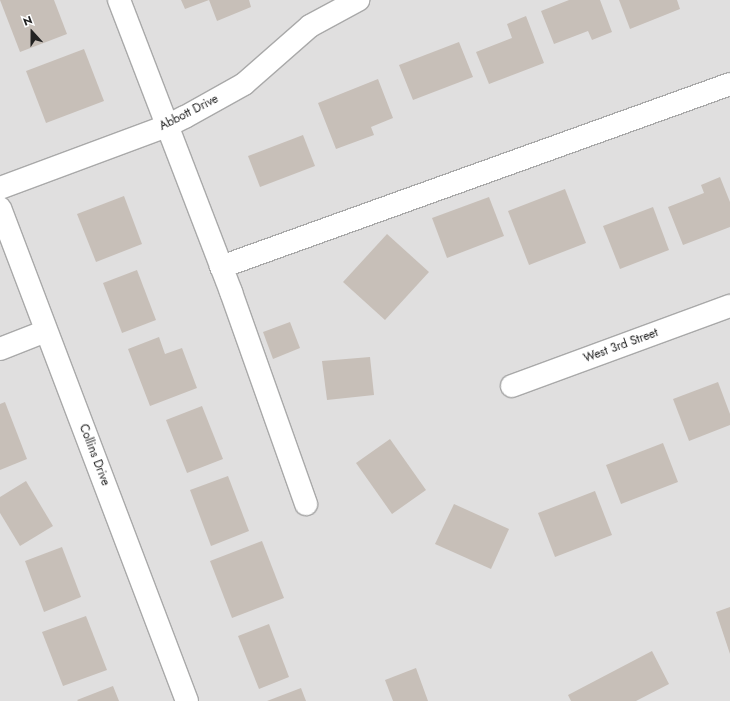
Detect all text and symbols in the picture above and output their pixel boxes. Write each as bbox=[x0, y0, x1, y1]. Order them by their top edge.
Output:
north arrow bbox=[12, 12, 52, 52]
text: N bbox=[21, 12, 35, 30]
street label: Abbott Drive bbox=[157, 92, 221, 134]
street label: West 3rd Street bbox=[582, 326, 660, 366]
street label: Collins Drive bbox=[76, 422, 112, 488]

